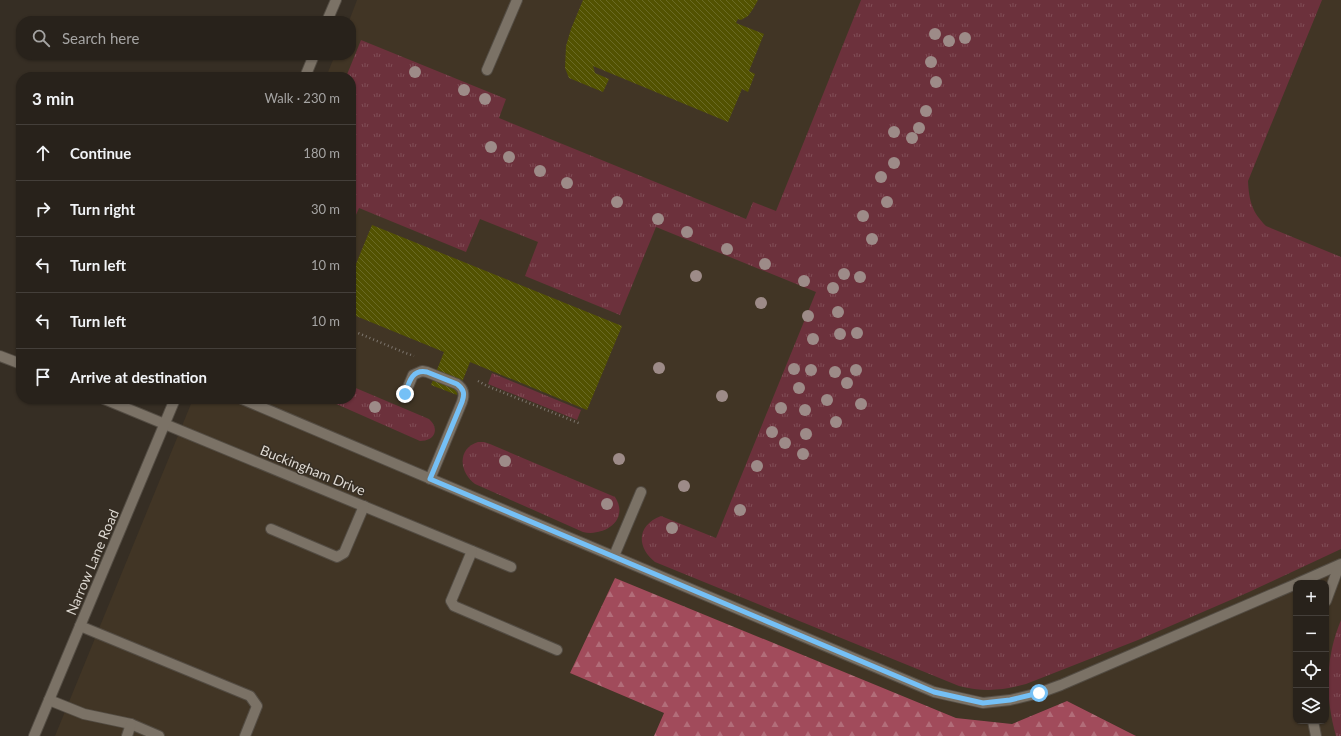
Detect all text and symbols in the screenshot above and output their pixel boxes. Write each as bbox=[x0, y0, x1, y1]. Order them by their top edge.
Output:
search box bbox=[16, 16, 356, 60]
icon: search bbox=[30, 27, 52, 49]
text: Search here bbox=[62, 29, 139, 47]
text: 3 min bbox=[32, 88, 74, 109]
text: Walk · 230 m bbox=[264, 90, 340, 106]
icon: ahead bbox=[32, 142, 54, 164]
text: Continue bbox=[70, 144, 131, 162]
text: 180 m bbox=[303, 145, 340, 161]
icon: right bbox=[32, 198, 54, 220]
text: Turn right bbox=[70, 200, 135, 218]
text: 30 m bbox=[311, 201, 340, 217]
icon: left bbox=[32, 254, 54, 276]
text: Turn left bbox=[70, 256, 126, 274]
text: 10 m bbox=[311, 257, 340, 273]
icon: left bbox=[32, 310, 54, 332]
text: Turn left bbox=[70, 312, 126, 330]
text: 10 m bbox=[311, 313, 340, 329]
icon: arrive bbox=[32, 366, 54, 388]
text: Arrive at destination bbox=[70, 368, 207, 386]
route end bbox=[396, 385, 414, 403]
street label: Buckingham Drive bbox=[258, 441, 368, 499]
street label: Narrow Lane Road bbox=[62, 506, 122, 618]
map controls bbox=[1293, 580, 1329, 724]
button: + bbox=[1293, 580, 1329, 616]
button: − bbox=[1293, 616, 1329, 652]
button: locate bbox=[1293, 652, 1329, 688]
route start bbox=[1030, 684, 1048, 702]
button: layers bbox=[1293, 688, 1329, 724]

